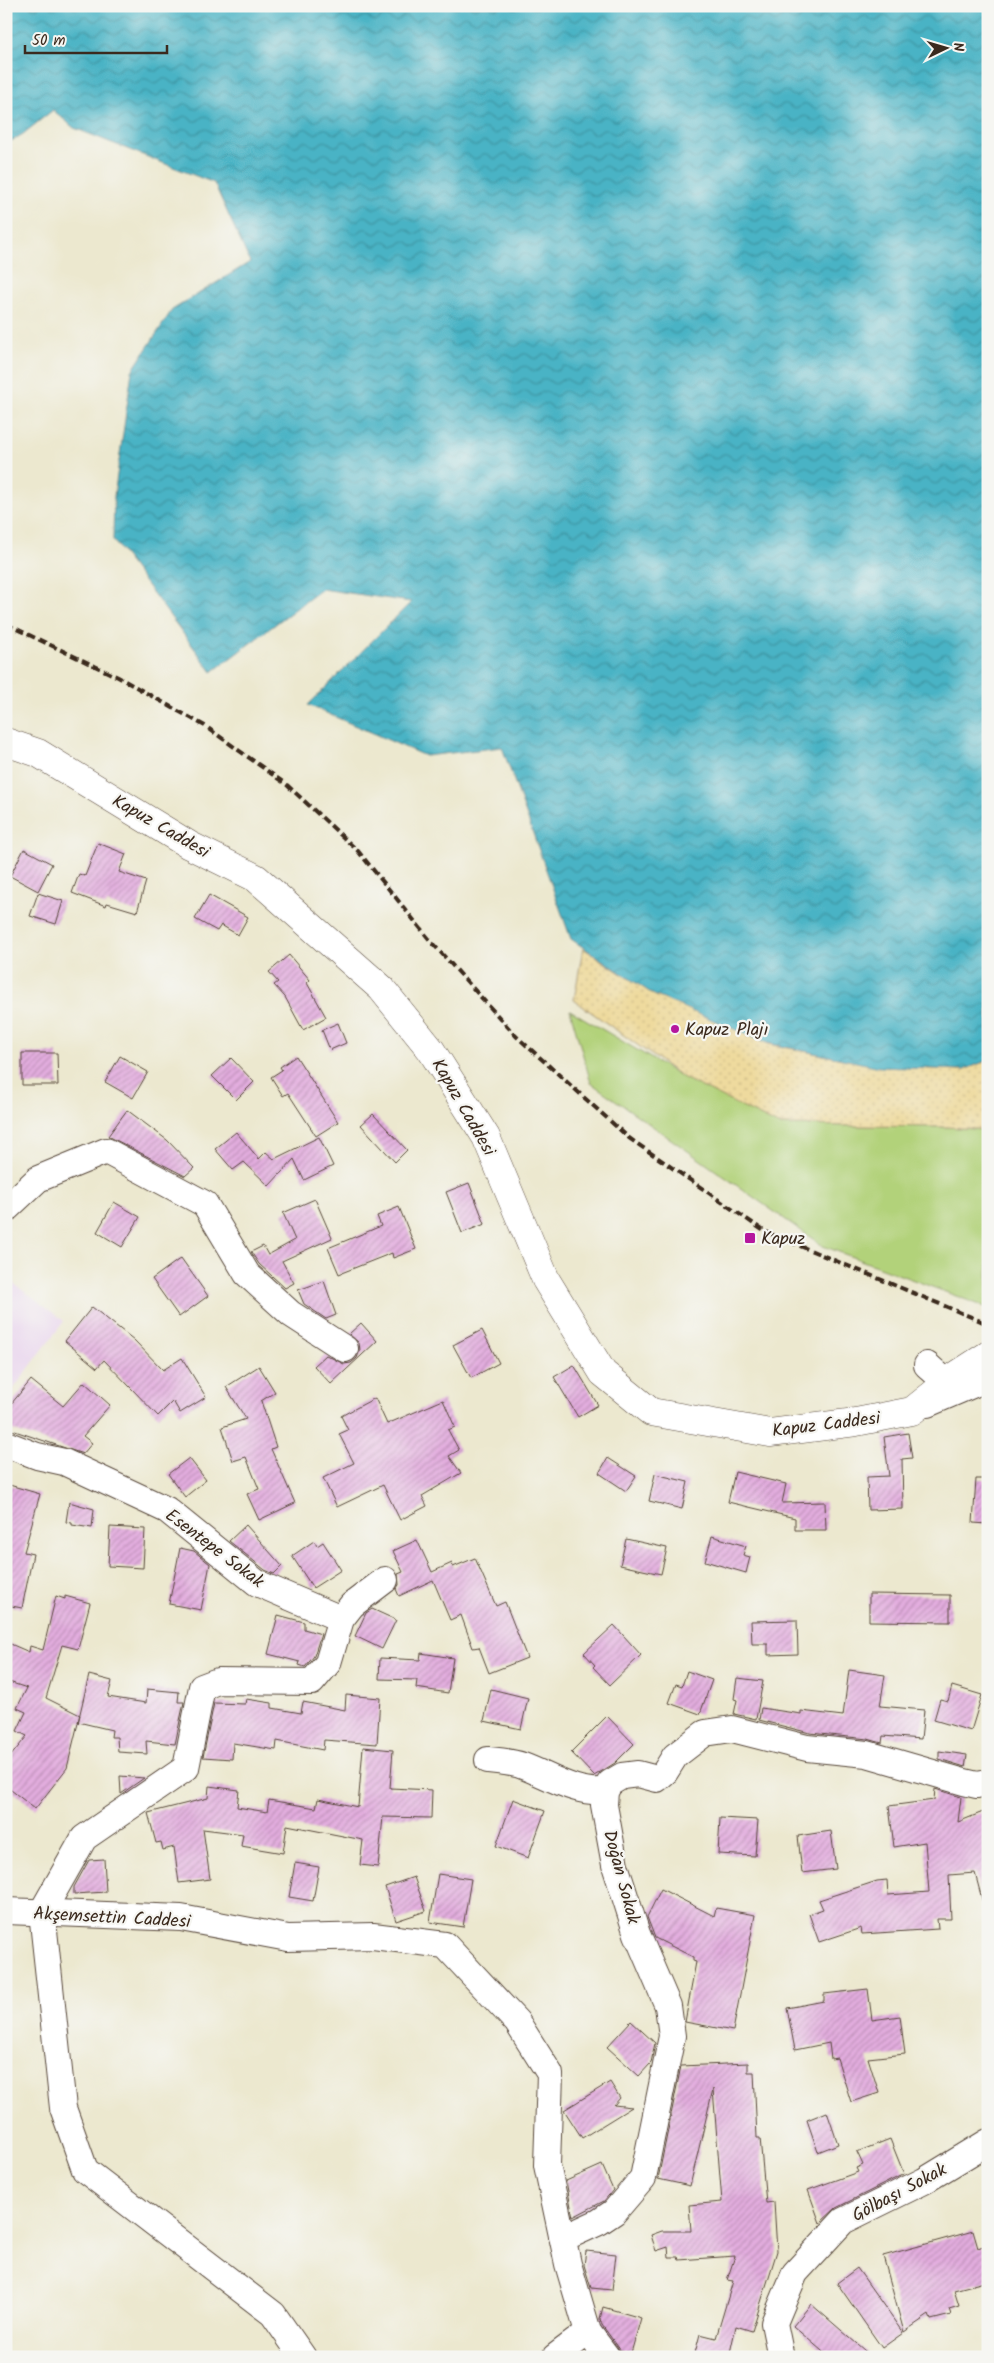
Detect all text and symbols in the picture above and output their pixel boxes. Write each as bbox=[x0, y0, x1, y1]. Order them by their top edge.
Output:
scale bar bbox=[25, 22, 168, 54]
north arrow bbox=[922, 22, 972, 72]
text: 50 m bbox=[32, 29, 66, 53]
text: N bbox=[947, 42, 969, 52]
street label: Kapuz Caddesi bbox=[106, 788, 215, 867]
place label: Kapuz Plajı bbox=[685, 1016, 768, 1045]
marker: Kapuz Plajı bbox=[669, 1023, 681, 1035]
street label: Kapuz Caddesi bbox=[423, 1053, 503, 1163]
place label: Kapuz bbox=[761, 1225, 805, 1254]
marker: Kapuz bbox=[743, 1231, 757, 1245]
street label: Kapuz Caddesi bbox=[770, 1404, 883, 1447]
street label: Esentepe Sokak bbox=[158, 1502, 270, 1597]
street label: Doğan Sokak bbox=[594, 1827, 647, 1928]
street label: Akşemsettin Caddesi bbox=[33, 1900, 192, 1937]
street label: Gölbaşı Sokak bbox=[847, 2156, 953, 2231]

